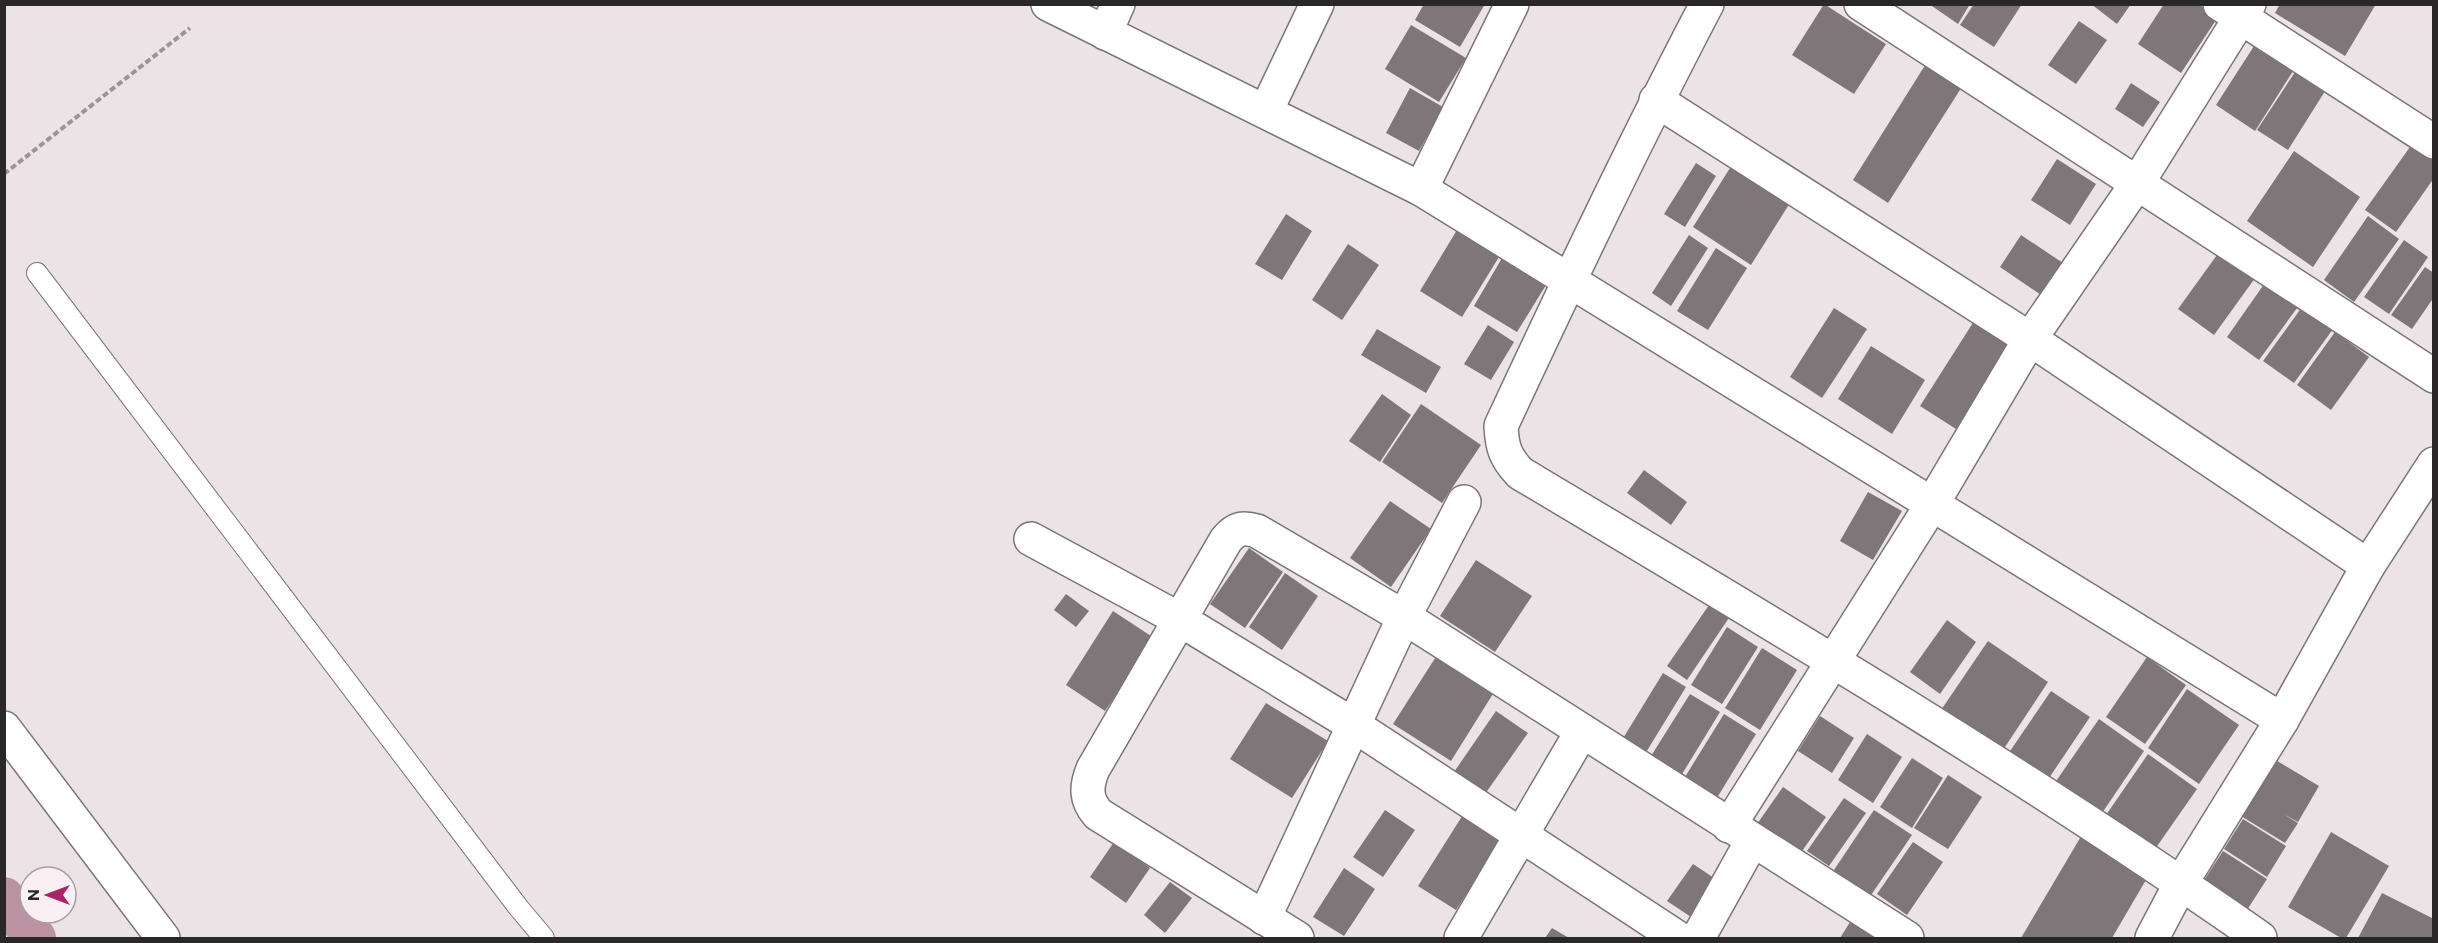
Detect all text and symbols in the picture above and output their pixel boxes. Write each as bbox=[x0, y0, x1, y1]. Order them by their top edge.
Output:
north arrow bbox=[18, 865, 78, 925]
text: N bbox=[23, 889, 42, 901]

